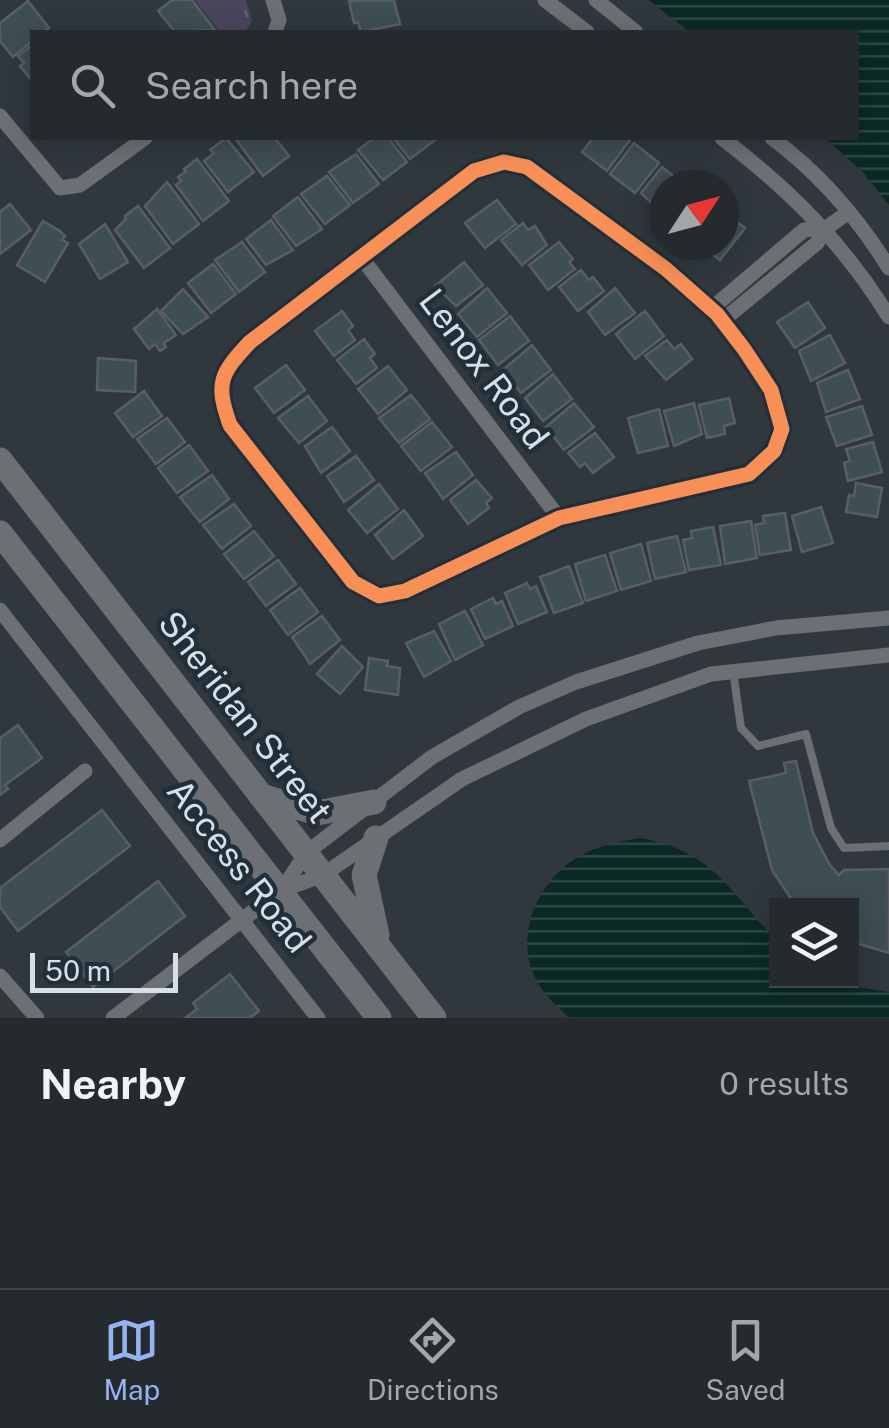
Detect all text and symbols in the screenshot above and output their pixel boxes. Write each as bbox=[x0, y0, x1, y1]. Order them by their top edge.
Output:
search box bbox=[30, 30, 859, 140]
icon: search bbox=[65, 58, 120, 113]
text: Search here bbox=[145, 63, 358, 108]
north arrow bbox=[649, 170, 739, 260]
street label: Lenox Road bbox=[411, 281, 558, 457]
street label: Sheridan Street bbox=[150, 603, 341, 831]
street label: Access Road bbox=[159, 771, 320, 960]
map controls bbox=[769, 898, 859, 988]
button: layers bbox=[769, 898, 859, 988]
scale bar bbox=[30, 948, 178, 993]
text: 50 m bbox=[45, 954, 111, 987]
text: Nearby bbox=[40, 1059, 186, 1108]
text: 0 results bbox=[719, 1065, 849, 1102]
tab: Map bbox=[103, 1313, 160, 1406]
tab: Directions bbox=[367, 1313, 499, 1406]
tab: Saved bbox=[705, 1313, 786, 1406]

